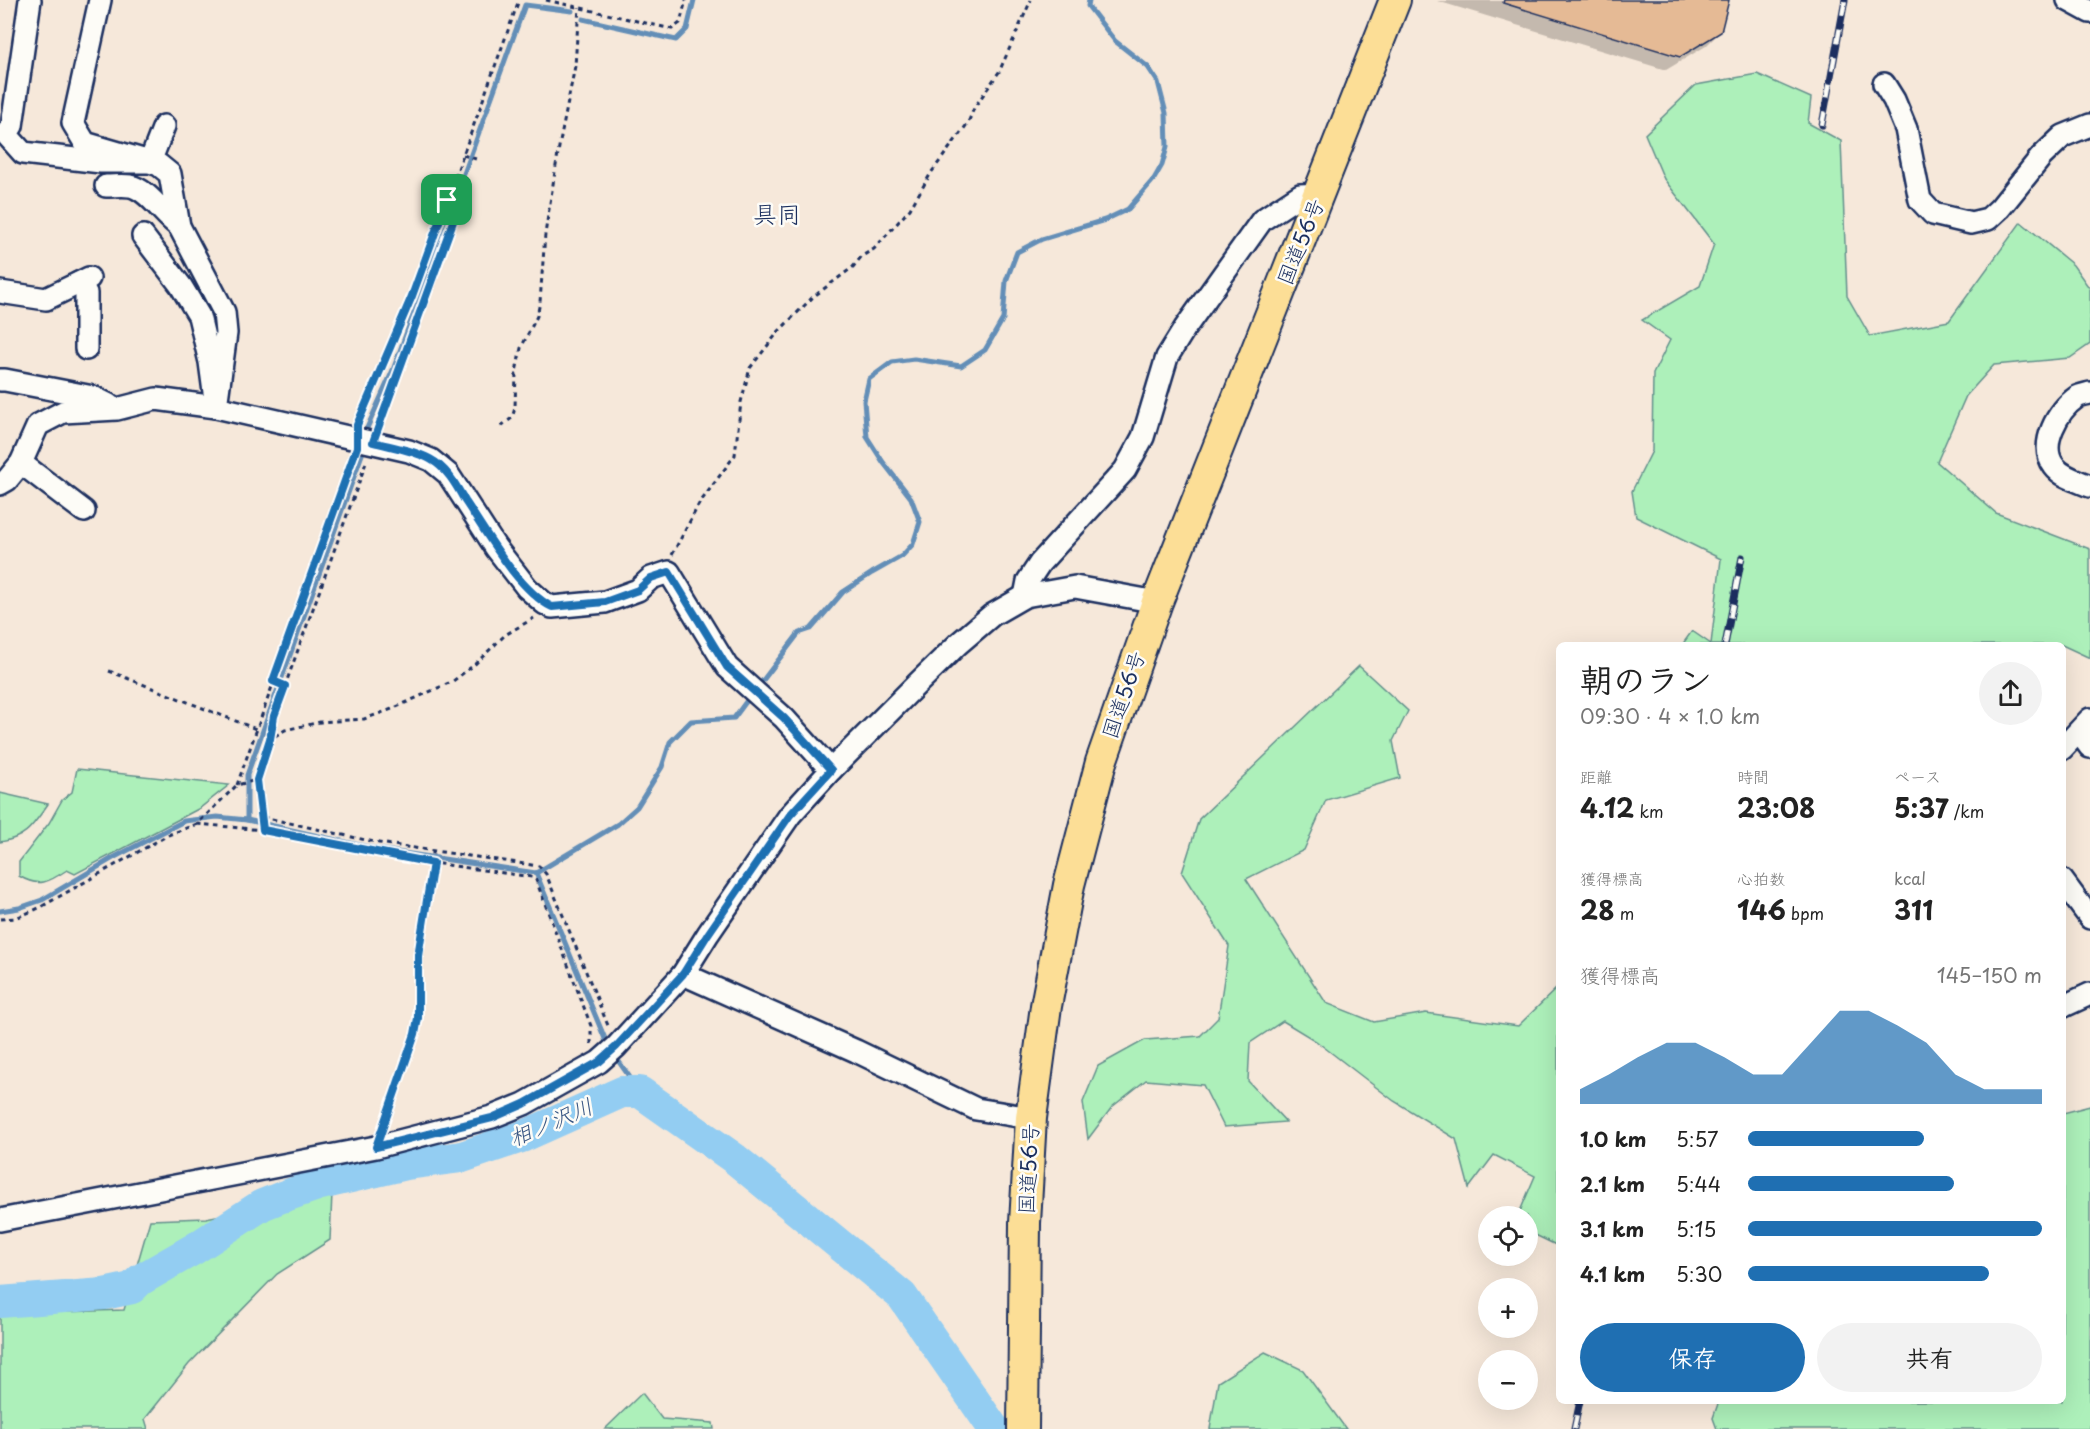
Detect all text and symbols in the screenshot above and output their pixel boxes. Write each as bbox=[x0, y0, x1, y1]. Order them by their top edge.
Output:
pin bbox=[421, 174, 472, 225]
icon: arrive bbox=[430, 183, 463, 216]
street label: 国道56号 bbox=[1267, 193, 1331, 289]
district label: 具同 bbox=[753, 195, 801, 231]
street label: 国道56号 bbox=[1092, 646, 1152, 743]
text: 朝のラン bbox=[1580, 653, 1712, 703]
button: share bbox=[1979, 662, 2042, 725]
text: 09:30 · 4 × 1.0 km bbox=[1580, 701, 1760, 731]
text: 距離 bbox=[1580, 764, 1612, 788]
text: 時間 bbox=[1737, 764, 1769, 788]
text: ペース bbox=[1894, 764, 1941, 788]
text: 4.12 bbox=[1580, 788, 1634, 827]
text: 23:08 bbox=[1737, 788, 1815, 827]
text: 5:37 bbox=[1894, 788, 1949, 827]
text: km bbox=[1634, 799, 1664, 823]
text: /km bbox=[1949, 799, 1984, 823]
text: 獲得標高 bbox=[1580, 866, 1644, 890]
text: 心拍数 bbox=[1737, 866, 1785, 890]
text: kcal bbox=[1894, 866, 1926, 890]
text: 28 bbox=[1580, 890, 1615, 929]
text: 146 bbox=[1737, 890, 1786, 929]
text: 311 bbox=[1894, 890, 1933, 929]
text: m bbox=[1615, 901, 1634, 925]
text: bpm bbox=[1786, 901, 1824, 925]
text: 獲得標高 bbox=[1580, 960, 1660, 990]
text: 145–150 m bbox=[1937, 960, 2042, 990]
water label: 相ノ沢川 bbox=[503, 1088, 597, 1153]
street label: 国道56号 bbox=[1009, 1123, 1045, 1215]
text: 1.0 km bbox=[1580, 1124, 1647, 1154]
text: 5:57 bbox=[1676, 1124, 1719, 1154]
text: 2.1 km bbox=[1580, 1169, 1645, 1199]
text: 5:44 bbox=[1676, 1169, 1721, 1199]
map controls bbox=[1478, 1206, 1538, 1410]
button: locate bbox=[1478, 1206, 1538, 1266]
text: 3.1 km bbox=[1580, 1214, 1644, 1244]
text: 5:15 bbox=[1676, 1214, 1716, 1244]
text: 4.1 km bbox=[1580, 1259, 1645, 1289]
text: 5:30 bbox=[1676, 1259, 1722, 1289]
button: + bbox=[1478, 1278, 1538, 1338]
button: 保存 bbox=[1580, 1323, 1805, 1392]
button: 共有 bbox=[1817, 1323, 2042, 1392]
button: − bbox=[1478, 1350, 1538, 1410]

